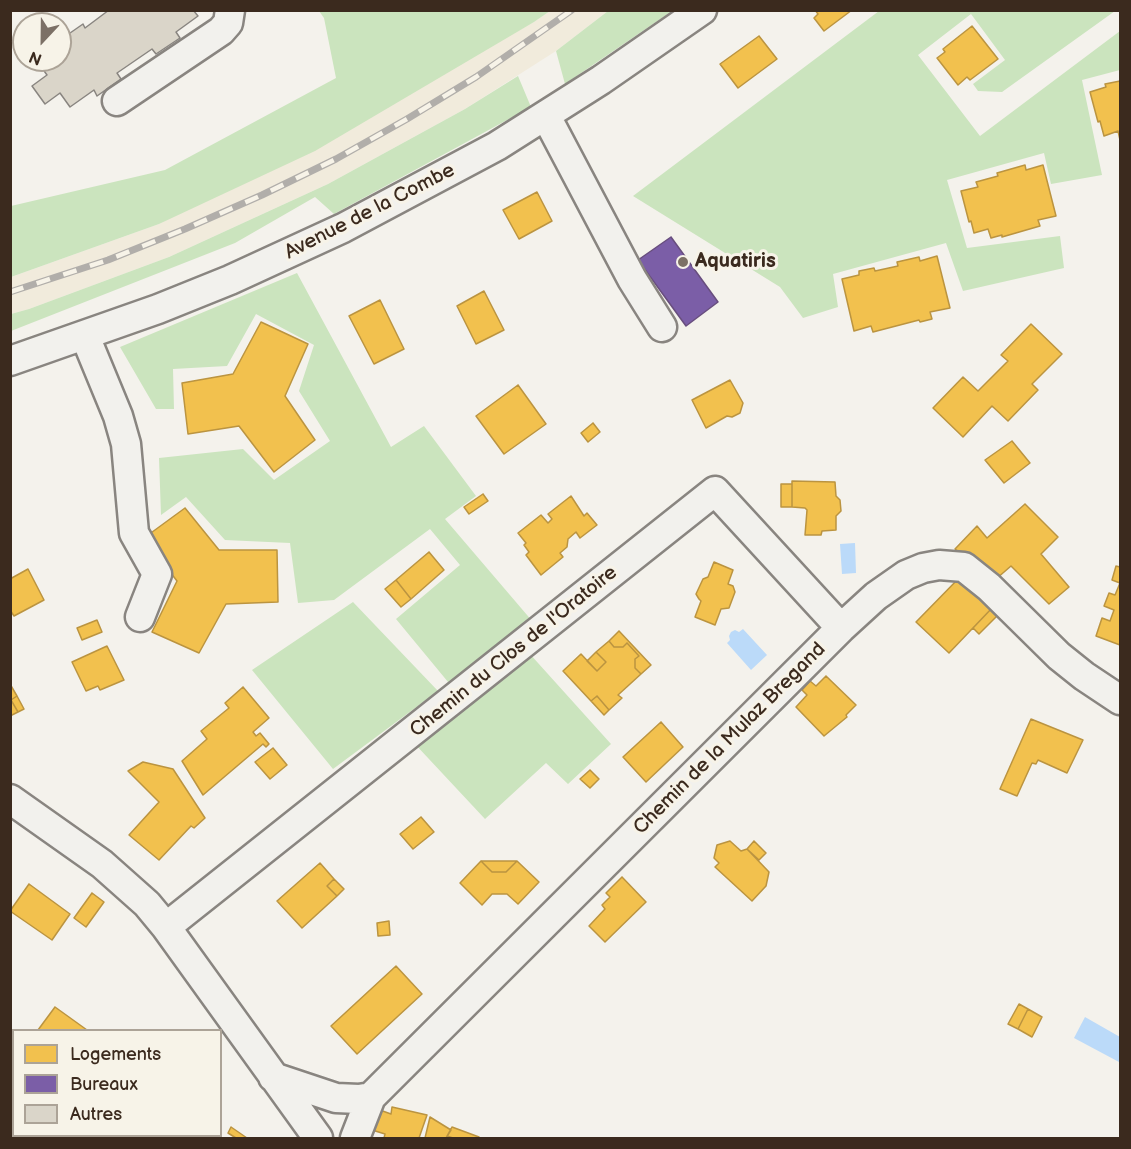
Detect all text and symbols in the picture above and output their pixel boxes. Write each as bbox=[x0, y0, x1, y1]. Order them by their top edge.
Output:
north arrow bbox=[12, 12, 72, 72]
text: N bbox=[27, 46, 45, 68]
street label: Avenue de la Combe bbox=[281, 159, 459, 265]
place label: Aquatiris bbox=[695, 250, 776, 274]
marker: Aquatiris bbox=[676, 255, 690, 269]
street label: Chemin du Clos de l'Oratoire bbox=[406, 561, 622, 743]
street label: Chemin de la Mulaz Bregand bbox=[629, 638, 831, 840]
legend bbox=[12, 1029, 222, 1137]
text: Logements bbox=[70, 1044, 161, 1065]
text: Bureaux bbox=[70, 1074, 138, 1095]
text: Autres bbox=[70, 1104, 122, 1125]

